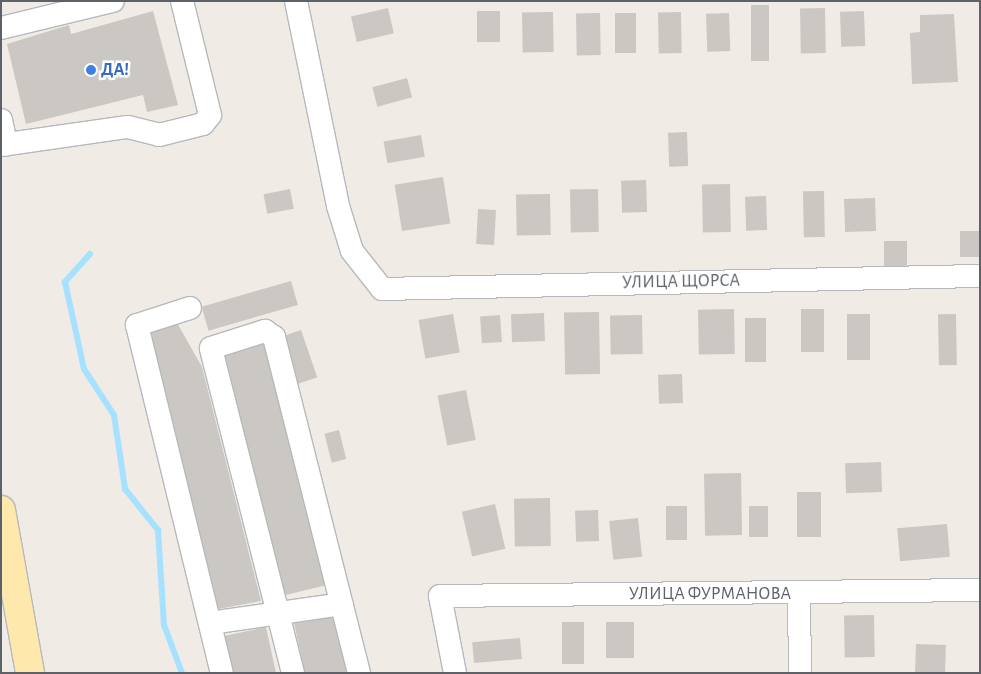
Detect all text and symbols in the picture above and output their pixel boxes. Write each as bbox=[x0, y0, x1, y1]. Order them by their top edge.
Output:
place label: ДА! bbox=[101, 59, 129, 81]
marker: ДА! bbox=[85, 64, 97, 76]
street label: УЛИЦА ЩОРСА bbox=[622, 270, 740, 294]
street label: УЛИЦА ФУРМАНОВА bbox=[629, 583, 791, 605]

